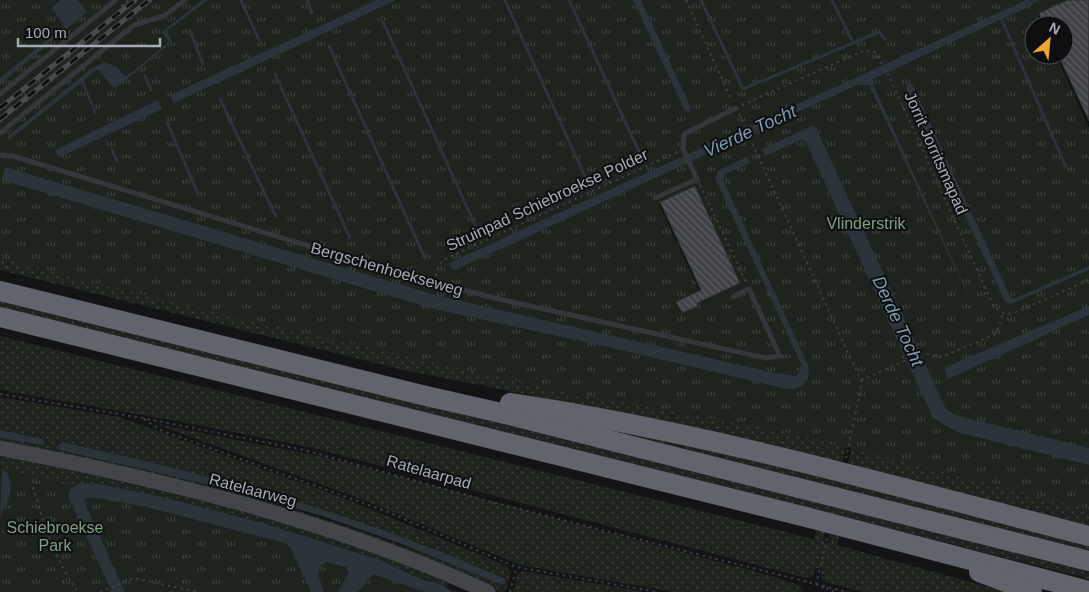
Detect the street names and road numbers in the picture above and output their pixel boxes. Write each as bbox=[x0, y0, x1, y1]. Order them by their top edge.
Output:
street label: Jorrit Jorritsmapad bbox=[901, 89, 971, 217]
street label: Struinpad Schiebroekse Polder bbox=[443, 145, 651, 254]
street label: Bergschenhoekseweg bbox=[309, 239, 465, 299]
street label: Ratelaarpad bbox=[385, 452, 473, 492]
street label: Ratelaarweg bbox=[207, 470, 299, 510]

